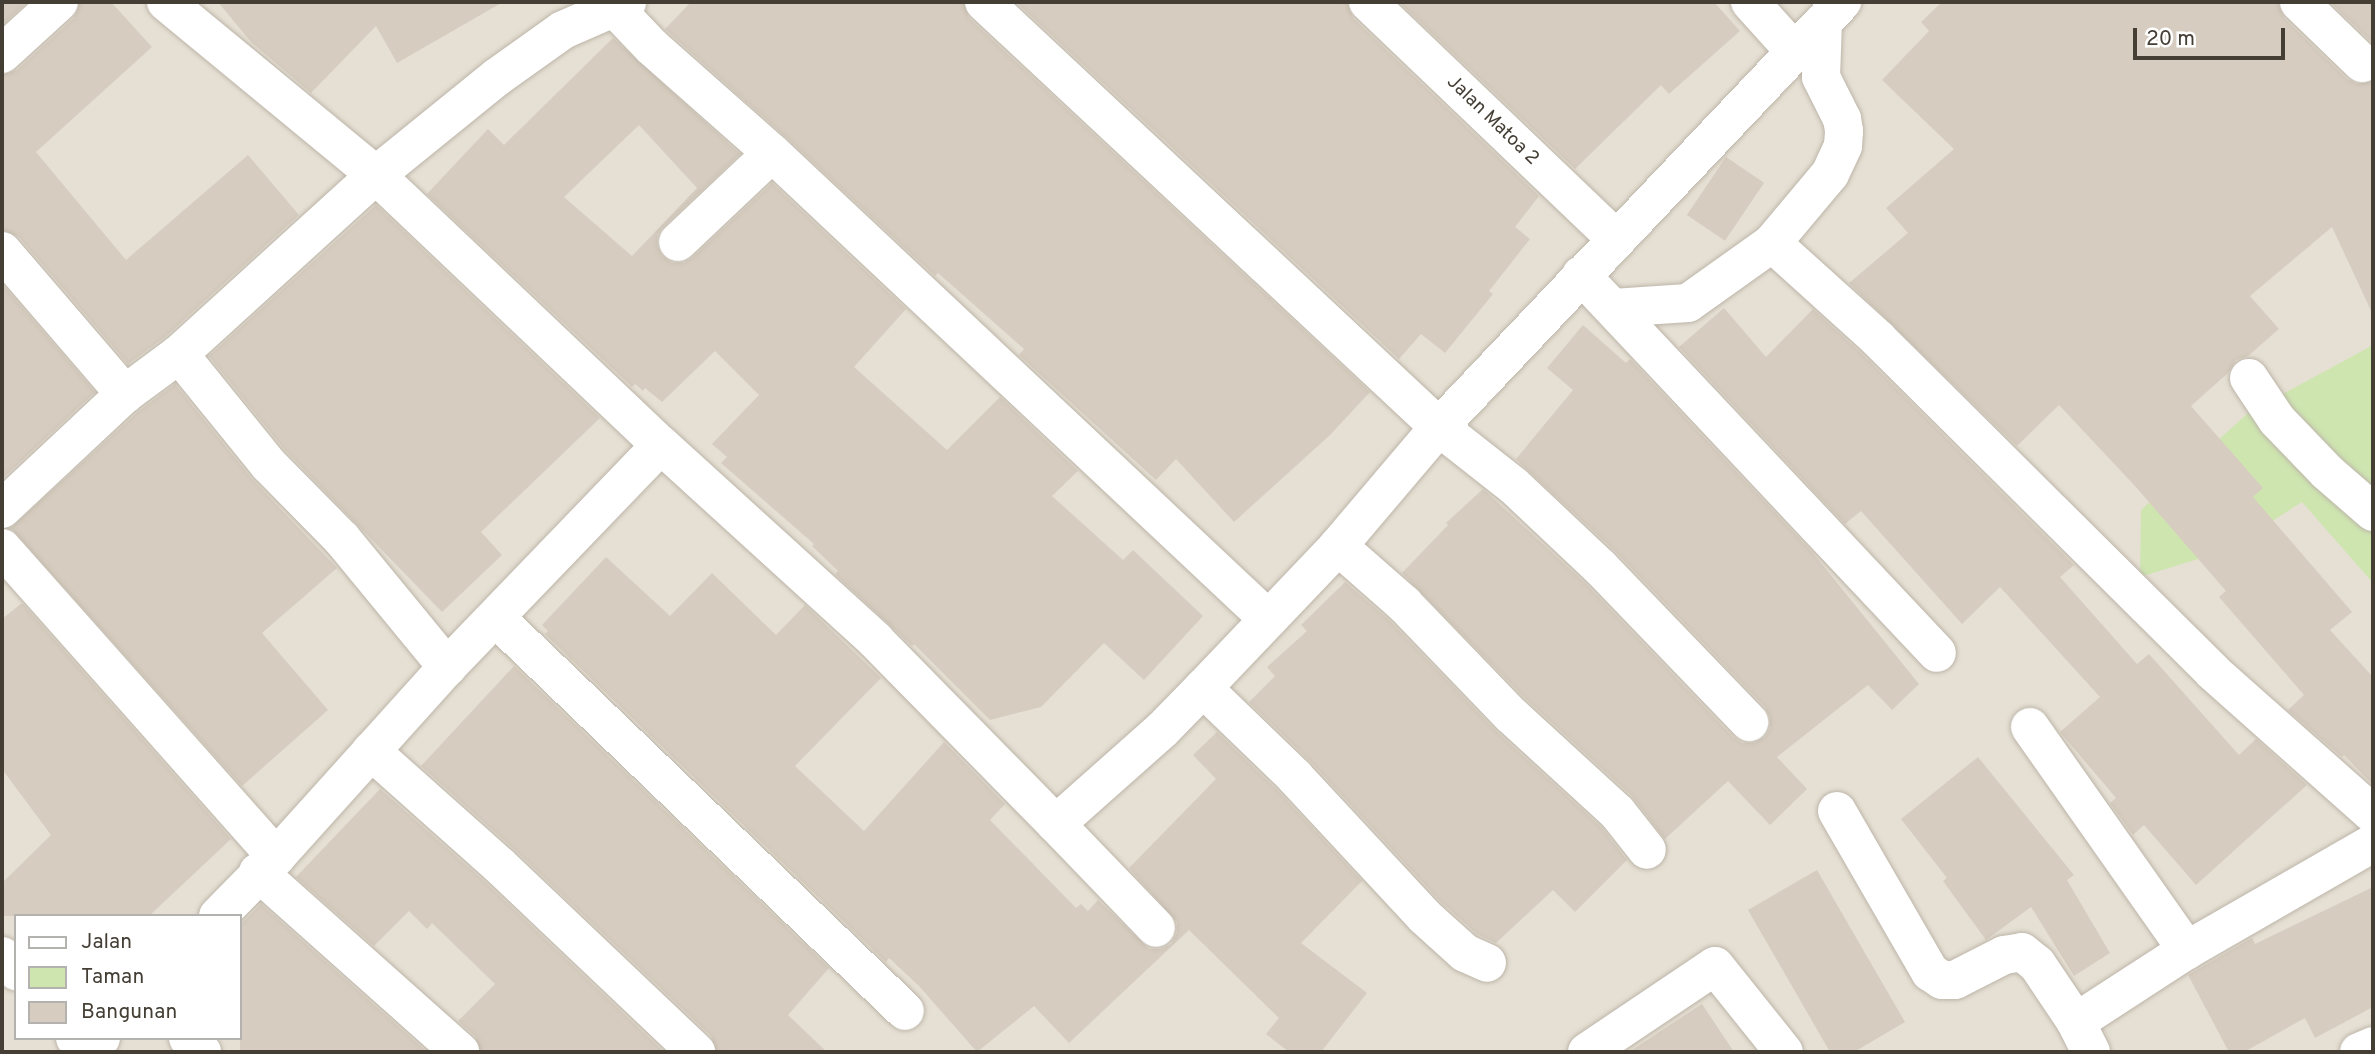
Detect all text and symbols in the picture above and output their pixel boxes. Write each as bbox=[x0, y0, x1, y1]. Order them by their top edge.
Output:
scale bar bbox=[2137, 14, 2289, 58]
text: 20 m bbox=[2146, 26, 2195, 53]
street label: Jalan Matoa 2 bbox=[1441, 71, 1543, 171]
legend bbox=[14, 914, 242, 1040]
text: Jalan bbox=[81, 929, 132, 956]
text: Taman bbox=[81, 964, 144, 991]
text: Bangunan bbox=[81, 999, 177, 1026]

